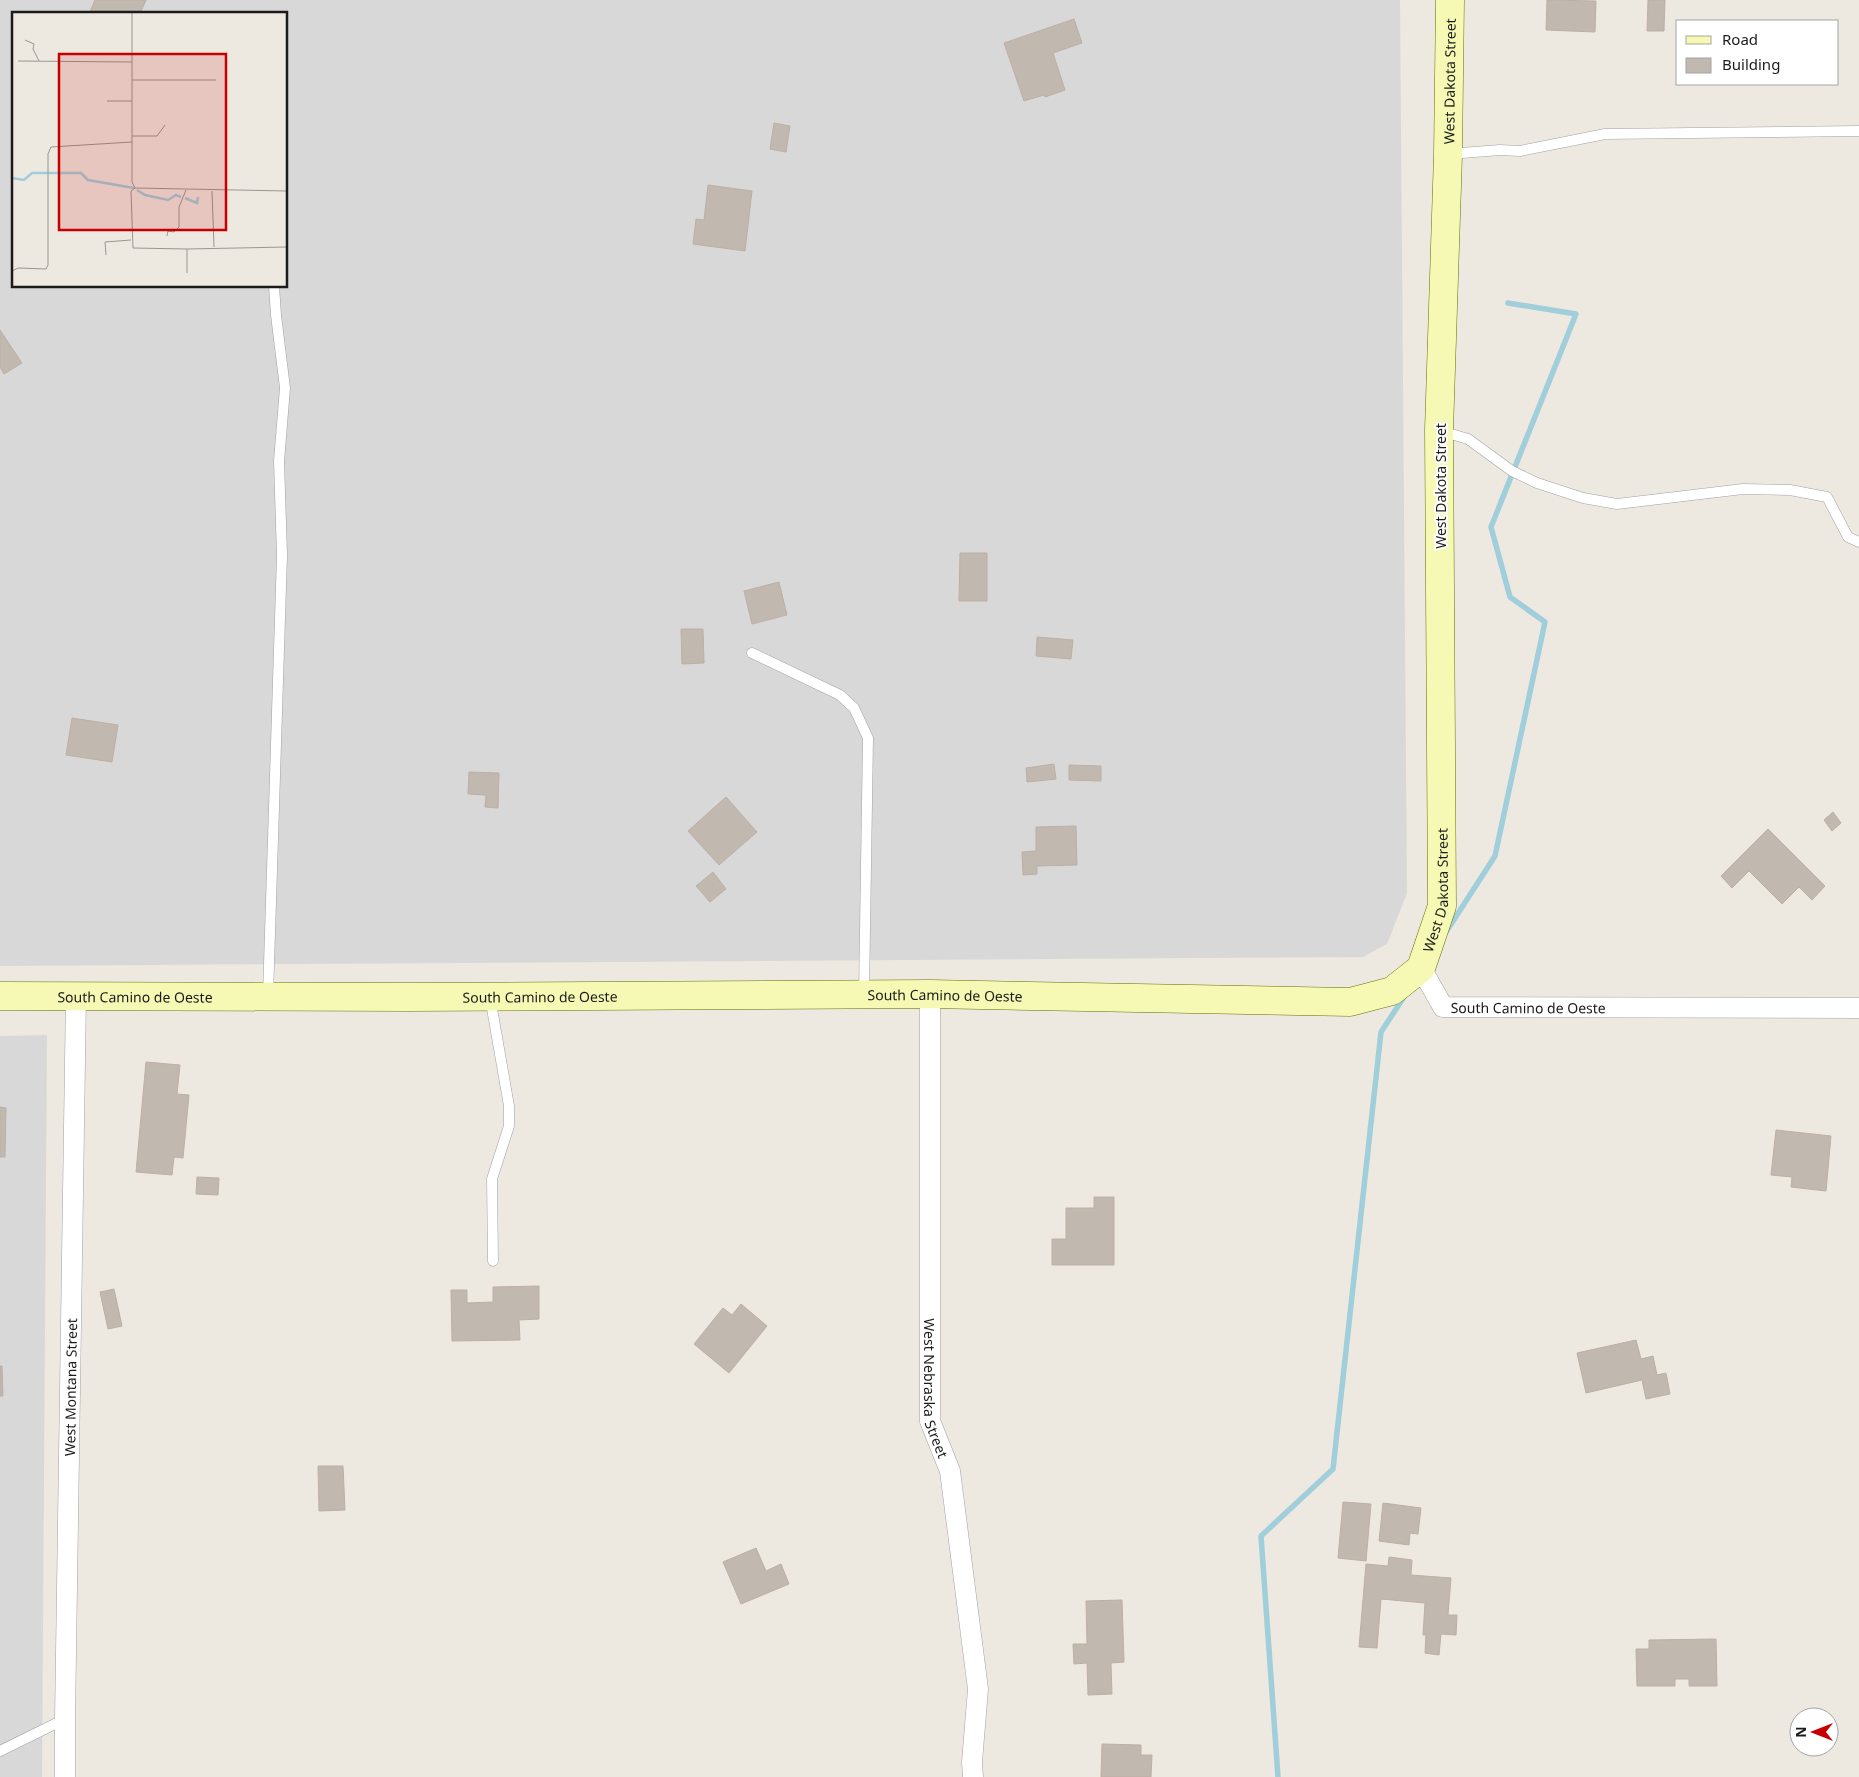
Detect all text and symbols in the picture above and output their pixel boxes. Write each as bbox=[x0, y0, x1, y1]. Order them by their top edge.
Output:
inset map bbox=[12, 12, 288, 288]
street label: West Dakota Street bbox=[1439, 18, 1459, 144]
legend bbox=[1676, 20, 1839, 85]
text: Road bbox=[1722, 29, 1758, 49]
text: Building bbox=[1722, 54, 1780, 74]
street label: West Dakota Street bbox=[1431, 423, 1450, 549]
street label: West Dakota Street bbox=[1418, 828, 1452, 954]
street label: South Camino de Oeste bbox=[867, 984, 1023, 1005]
street label: South Camino de Oeste bbox=[462, 986, 618, 1006]
street label: South Camino de Oeste bbox=[57, 987, 213, 1006]
street label: South Camino de Oeste bbox=[1451, 998, 1606, 1017]
street label: West Montana Street bbox=[60, 1318, 81, 1456]
street label: West Nebraska Street bbox=[921, 1318, 953, 1460]
north arrow bbox=[1789, 1707, 1839, 1757]
text: N bbox=[1791, 1726, 1810, 1738]

